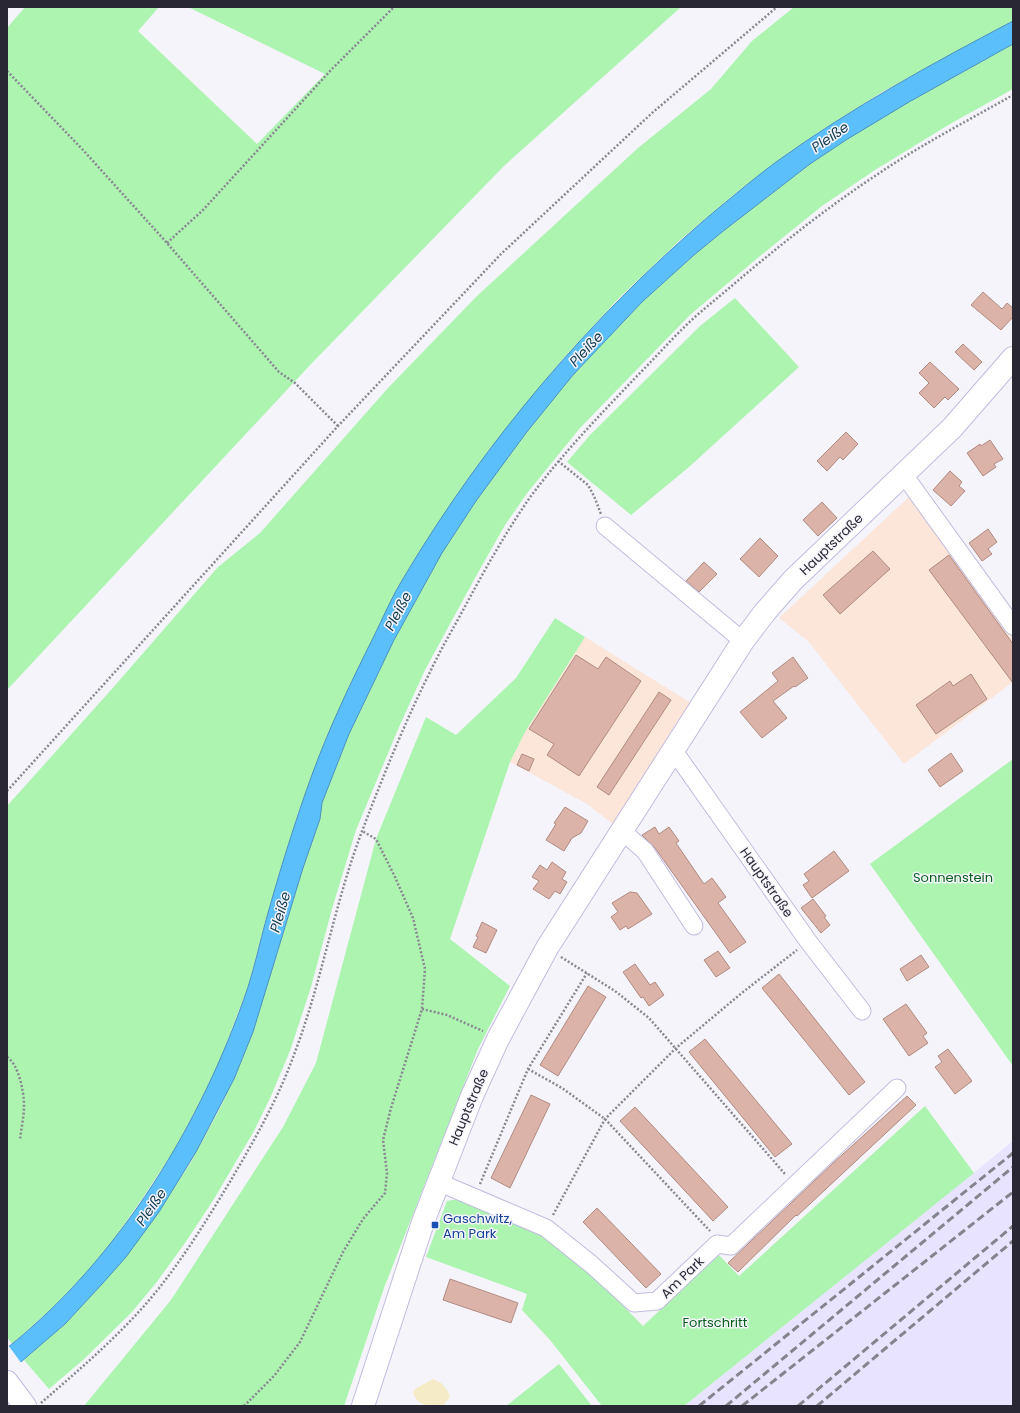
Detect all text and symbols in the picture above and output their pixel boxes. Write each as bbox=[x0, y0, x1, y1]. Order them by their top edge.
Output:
water label: Pleiße bbox=[807, 117, 853, 157]
water label: Pleiße bbox=[565, 327, 608, 371]
street label: Hauptstraße bbox=[795, 509, 867, 580]
water label: Pleiße bbox=[379, 588, 417, 634]
street label: Hauptstraße bbox=[735, 843, 798, 921]
park label: Sonnenstein bbox=[913, 868, 993, 887]
water label: Pleiße bbox=[265, 889, 295, 935]
street label: Hauptstraße bbox=[444, 1066, 493, 1149]
water label: Pleiße bbox=[131, 1184, 171, 1230]
place label: Gaschwitz, Am Park bbox=[443, 1209, 512, 1243]
marker: Gaschwitz, Am Park bbox=[430, 1220, 440, 1230]
street label: Am Park bbox=[657, 1252, 708, 1303]
park label: Fortschritt bbox=[683, 1313, 748, 1332]

